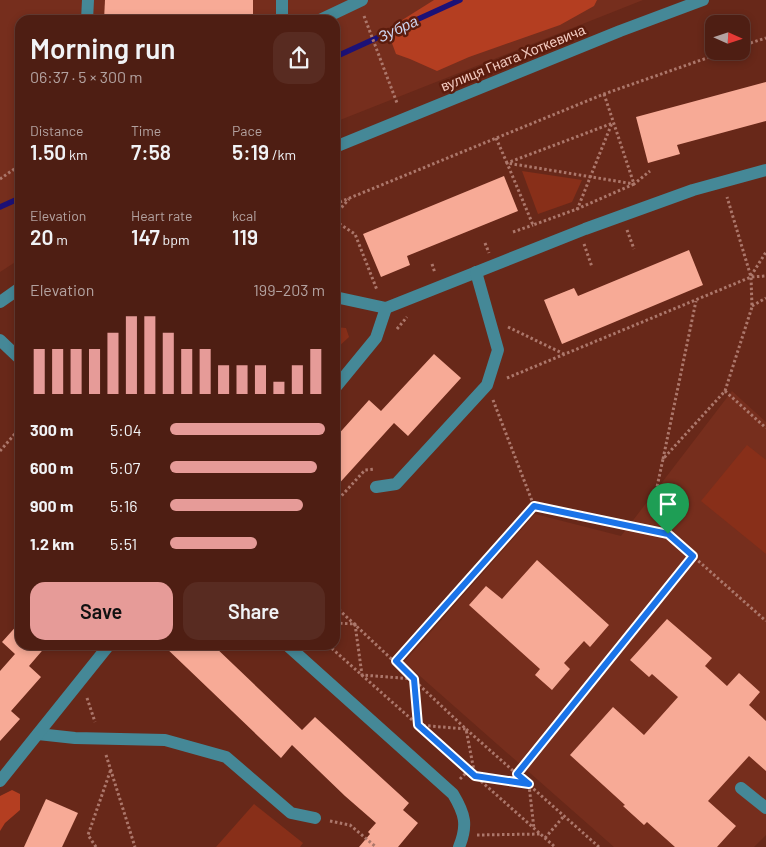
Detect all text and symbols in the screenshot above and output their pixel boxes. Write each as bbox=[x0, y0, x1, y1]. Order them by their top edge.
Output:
water label: Зубра bbox=[375, 11, 420, 45]
north arrow bbox=[705, 15, 750, 60]
map controls bbox=[705, 15, 750, 60]
street label: вулиця Гната Хоткевича bbox=[438, 21, 588, 94]
text: Morning run bbox=[30, 31, 176, 65]
button: share bbox=[273, 32, 325, 84]
text: 06:37 · 5 × 300 m bbox=[30, 67, 142, 86]
text: Distance bbox=[30, 122, 83, 139]
text: Time bbox=[131, 122, 161, 139]
text: Pace bbox=[232, 122, 262, 139]
text: 1.50 bbox=[30, 139, 66, 164]
text: 7:58 bbox=[131, 139, 171, 164]
text: 5:19 bbox=[232, 139, 269, 164]
text: km bbox=[66, 146, 88, 163]
text: /km bbox=[269, 146, 296, 163]
text: Elevation bbox=[30, 207, 86, 224]
text: Heart rate bbox=[131, 207, 192, 224]
text: kcal bbox=[232, 207, 256, 224]
text: 20 bbox=[30, 224, 54, 249]
text: 147 bbox=[131, 224, 160, 249]
text: 119 bbox=[232, 224, 258, 249]
text: m bbox=[54, 231, 68, 248]
text: bpm bbox=[160, 231, 190, 248]
text: Elevation bbox=[30, 280, 94, 299]
text: 199–203 m bbox=[253, 280, 325, 299]
text: 300 m bbox=[30, 420, 73, 439]
text: 5:04 bbox=[110, 420, 142, 439]
text: 600 m bbox=[30, 458, 73, 477]
text: 5:07 bbox=[110, 458, 140, 477]
pin bbox=[647, 483, 689, 534]
icon: arrive bbox=[654, 490, 682, 518]
text: 900 m bbox=[30, 496, 73, 515]
text: 5:16 bbox=[110, 496, 138, 515]
text: 1.2 km bbox=[30, 534, 74, 553]
text: 5:51 bbox=[110, 534, 137, 553]
button: Save bbox=[30, 582, 173, 640]
button: Share bbox=[183, 582, 325, 640]

